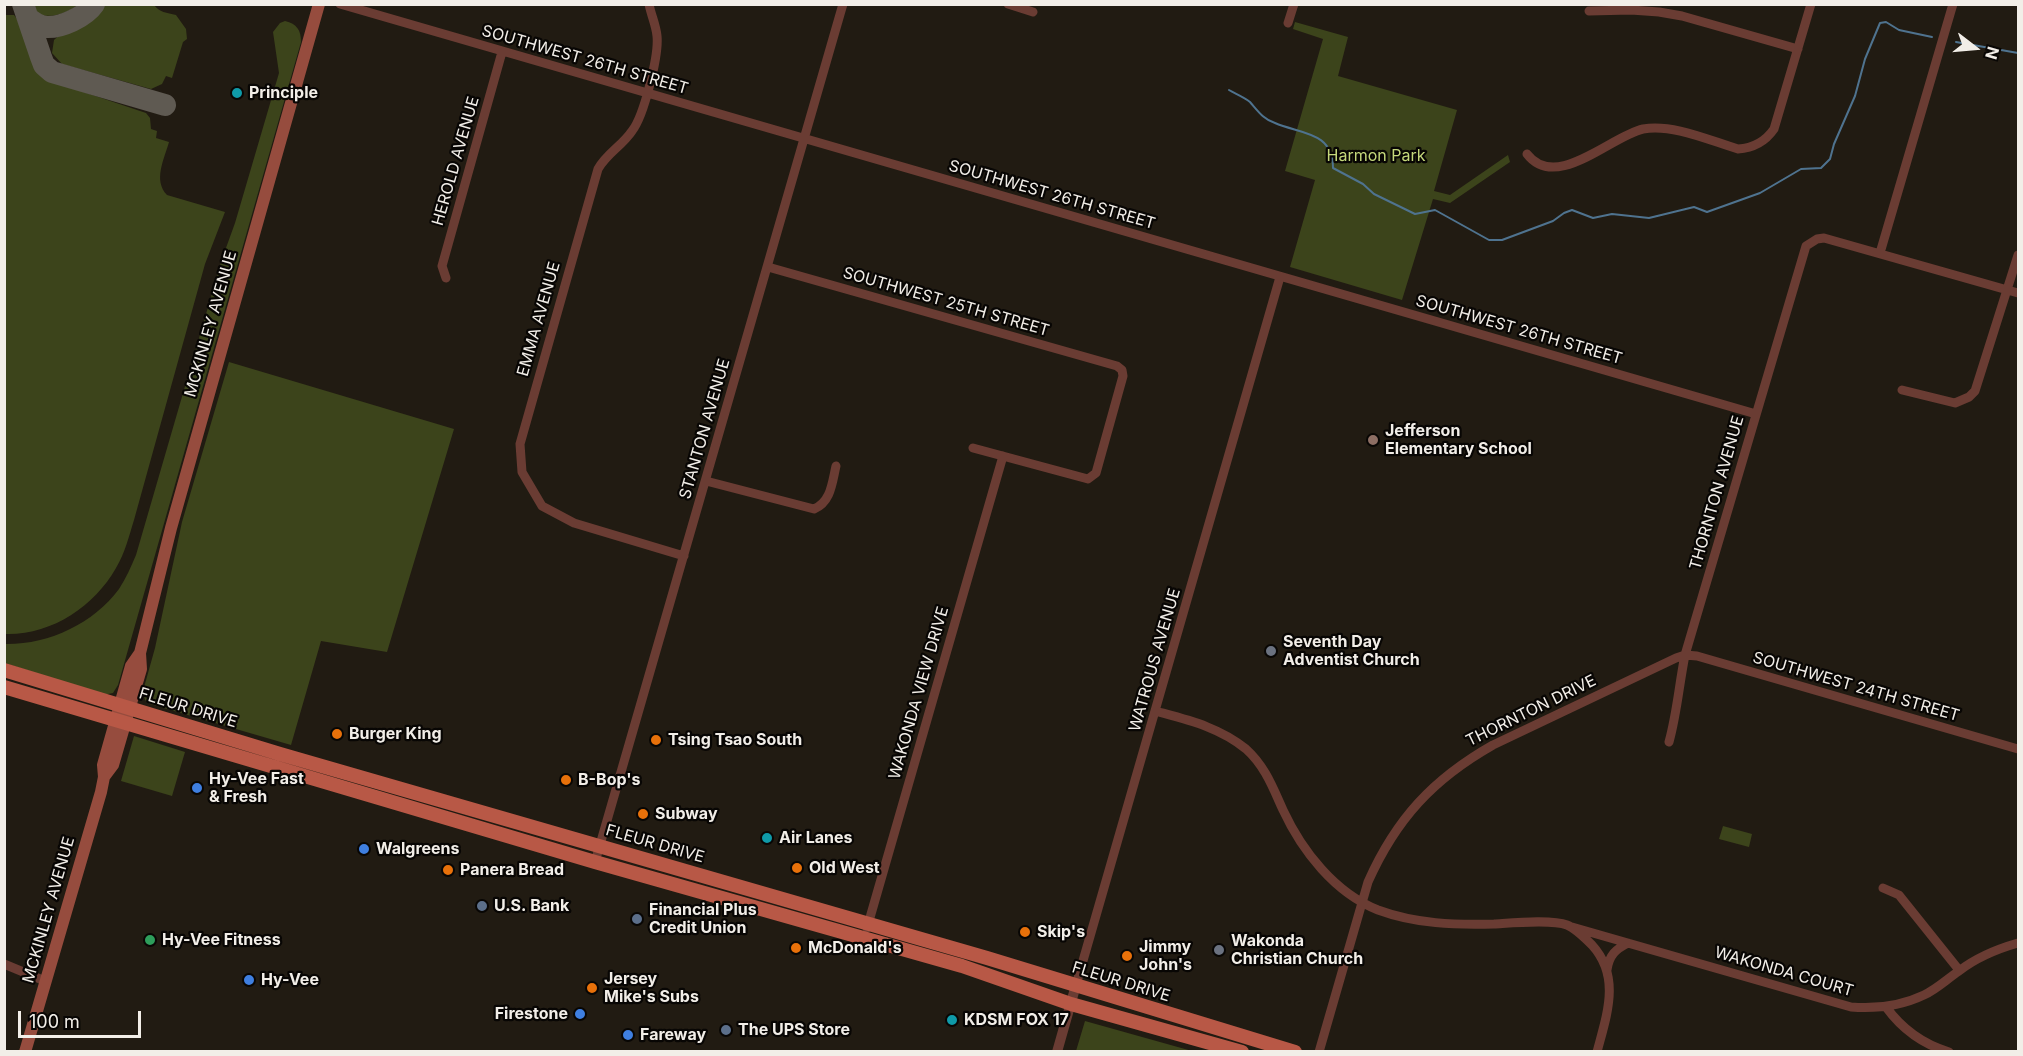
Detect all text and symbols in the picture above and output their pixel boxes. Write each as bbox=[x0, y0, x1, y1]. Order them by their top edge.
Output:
north arrow bbox=[1945, 18, 2005, 78]
street label: SOUTHWEST 26TH STREET bbox=[480, 21, 690, 99]
text: N bbox=[1981, 44, 2004, 62]
place label: Principle bbox=[249, 83, 318, 103]
marker: Principle bbox=[230, 86, 244, 100]
street label: HEROLD AVENUE bbox=[428, 94, 484, 228]
park label: Harmon Park bbox=[1327, 146, 1425, 166]
street label: SOUTHWEST 26TH STREET bbox=[947, 156, 1157, 234]
street label: MCKINLEY AVENUE bbox=[181, 249, 241, 399]
street label: EMMA AVENUE bbox=[513, 260, 565, 378]
street label: SOUTHWEST 25TH STREET bbox=[841, 263, 1051, 341]
street label: SOUTHWEST 26TH STREET bbox=[1414, 291, 1624, 369]
street label: STANTON AVENUE bbox=[676, 357, 734, 501]
street label: THORNTON AVENUE bbox=[1686, 414, 1748, 572]
place label: Jefferson Elementary School bbox=[1385, 421, 1532, 459]
marker: Jefferson Elementary School bbox=[1366, 433, 1380, 447]
street label: WATROUS AVENUE bbox=[1125, 586, 1185, 734]
street label: WAKONDA VIEW DRIVE bbox=[885, 604, 953, 782]
place label: Seventh Day Adventist Church bbox=[1283, 632, 1420, 670]
marker: Seventh Day Adventist Church bbox=[1264, 644, 1278, 658]
street label: SOUTHWEST 24TH STREET bbox=[1750, 648, 1962, 726]
street label: THORNTON DRIVE bbox=[1463, 671, 1599, 751]
street label: FLEUR DRIVE bbox=[137, 684, 239, 732]
place label: Burger King bbox=[349, 724, 442, 744]
marker: Burger King bbox=[330, 727, 344, 741]
place label: Tsing Tsao South bbox=[668, 730, 802, 750]
marker: Tsing Tsao South bbox=[649, 733, 663, 747]
place label: Hy-Vee Fast & Fresh bbox=[209, 769, 304, 807]
place label: B-Bop's bbox=[578, 770, 640, 790]
marker: B-Bop's bbox=[559, 773, 573, 787]
marker: Hy-Vee Fast & Fresh bbox=[190, 781, 204, 795]
place label: Subway bbox=[655, 804, 718, 824]
marker: Subway bbox=[636, 807, 650, 821]
street label: FLEUR DRIVE bbox=[604, 821, 706, 867]
place label: Air Lanes bbox=[779, 828, 852, 848]
marker: Air Lanes bbox=[760, 831, 774, 845]
street label: MCKINLEY AVENUE bbox=[19, 835, 79, 985]
place label: Walgreens bbox=[376, 839, 460, 859]
marker: Walgreens bbox=[357, 842, 371, 856]
place label: Old West bbox=[809, 858, 880, 878]
place label: Panera Bread bbox=[460, 860, 564, 880]
marker: Old West bbox=[790, 861, 804, 875]
marker: Panera Bread bbox=[441, 863, 455, 877]
place label: U.S. Bank bbox=[494, 896, 569, 916]
marker: U.S. Bank bbox=[475, 899, 489, 913]
place label: Financial Plus Credit Union bbox=[649, 900, 757, 938]
marker: Financial Plus Credit Union bbox=[630, 912, 644, 926]
place label: Skip's bbox=[1037, 922, 1085, 942]
marker: Skip's bbox=[1018, 925, 1032, 939]
place label: Hy-Vee Fitness bbox=[162, 930, 281, 950]
place label: Wakonda Christian Church bbox=[1231, 931, 1363, 969]
marker: Hy-Vee Fitness bbox=[143, 933, 157, 947]
place label: Jimmy John's bbox=[1139, 937, 1192, 975]
place label: McDonald's bbox=[808, 938, 902, 958]
marker: McDonald's bbox=[789, 941, 803, 955]
marker: Wakonda Christian Church bbox=[1212, 943, 1226, 957]
street label: WAKONDA COURT bbox=[1712, 943, 1856, 1001]
marker: Jimmy John's bbox=[1120, 949, 1134, 963]
street label: FLEUR DRIVE bbox=[1070, 958, 1172, 1006]
place label: Jersey Mike's Subs bbox=[604, 969, 699, 1007]
place label: Hy-Vee bbox=[261, 970, 319, 990]
marker: Hy-Vee bbox=[242, 973, 256, 987]
marker: Jersey Mike's Subs bbox=[585, 981, 599, 995]
scale bar bbox=[21, 999, 144, 1037]
place label: Firestone bbox=[495, 1004, 568, 1024]
marker: Firestone bbox=[573, 1007, 587, 1021]
place label: KDSM FOX 17 bbox=[964, 1010, 1069, 1030]
text: 100 m bbox=[29, 1011, 80, 1032]
marker: KDSM FOX 17 bbox=[945, 1013, 959, 1027]
place label: The UPS Store bbox=[738, 1020, 850, 1040]
marker: The UPS Store bbox=[719, 1023, 733, 1037]
place label: Fareway bbox=[640, 1025, 706, 1045]
marker: Fareway bbox=[621, 1028, 635, 1042]

